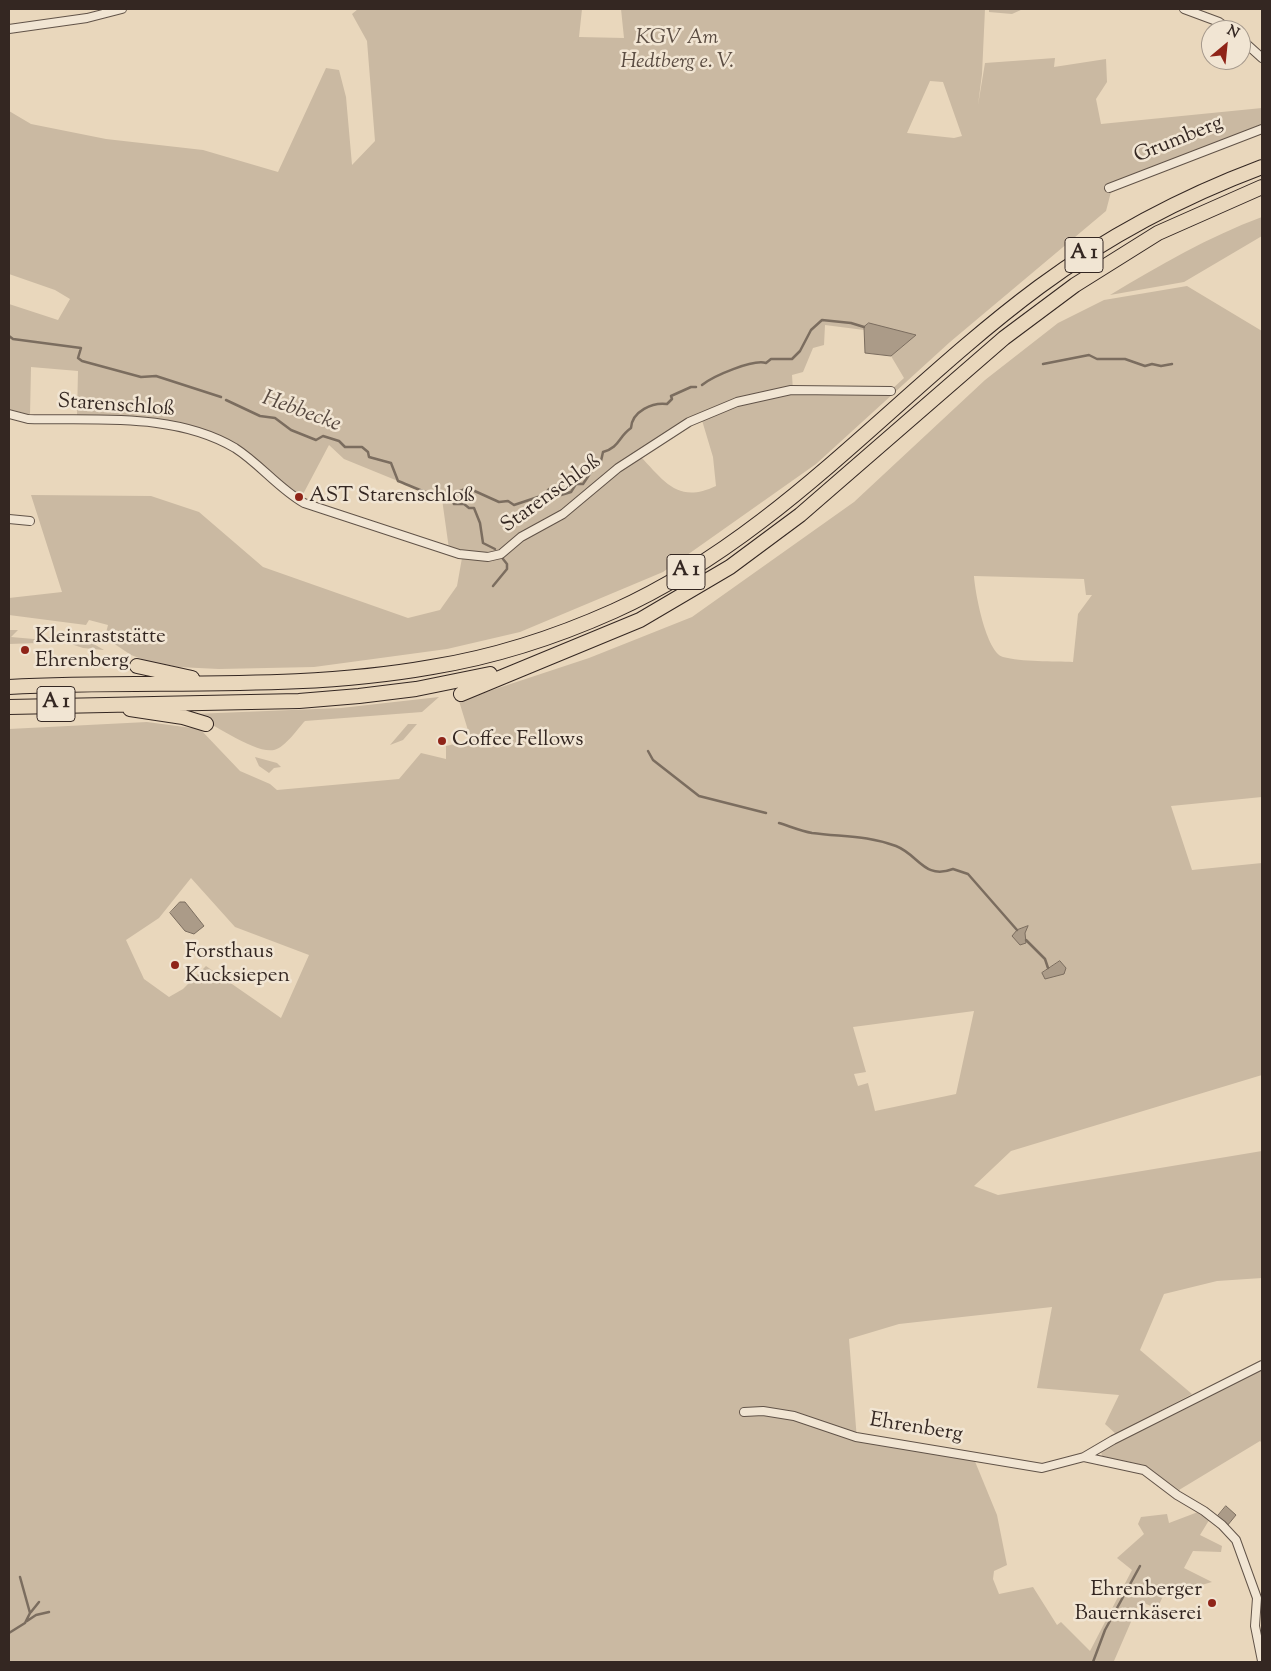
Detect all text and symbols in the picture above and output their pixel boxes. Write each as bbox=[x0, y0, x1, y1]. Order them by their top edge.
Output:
north arrow bbox=[1201, 20, 1251, 70]
text: N bbox=[1223, 21, 1242, 44]
park label: KGV Am Hedtberg e. V. bbox=[620, 26, 734, 76]
street label: Grumberg bbox=[1131, 112, 1227, 170]
road number: A 1 bbox=[1065, 238, 1103, 272]
water label: Hebbecke bbox=[258, 387, 344, 439]
street label: Starenschloß bbox=[57, 390, 175, 424]
street label: Starenschloß bbox=[497, 450, 607, 540]
place label: AST Starenschloß bbox=[309, 484, 475, 510]
marker: AST Starenschloß bbox=[293, 491, 305, 503]
road number: A 1 bbox=[667, 554, 705, 590]
place label: Kleinraststätte Ehrenberg bbox=[35, 625, 166, 675]
marker: Kleinraststätte Ehrenberg bbox=[19, 644, 31, 656]
road number: A 1 bbox=[37, 686, 75, 722]
place label: Coffee Fellows bbox=[452, 728, 584, 754]
marker: Coffee Fellows bbox=[436, 735, 448, 747]
place label: Forsthaus Kucksiepen bbox=[185, 940, 290, 990]
marker: Forsthaus Kucksiepen bbox=[169, 959, 181, 971]
street label: Ehrenberg bbox=[868, 1409, 964, 1449]
place label: Ehrenberger Bauernkäserei bbox=[1074, 1578, 1202, 1628]
marker: Ehrenberger Bauernkäserei bbox=[1206, 1597, 1218, 1609]

